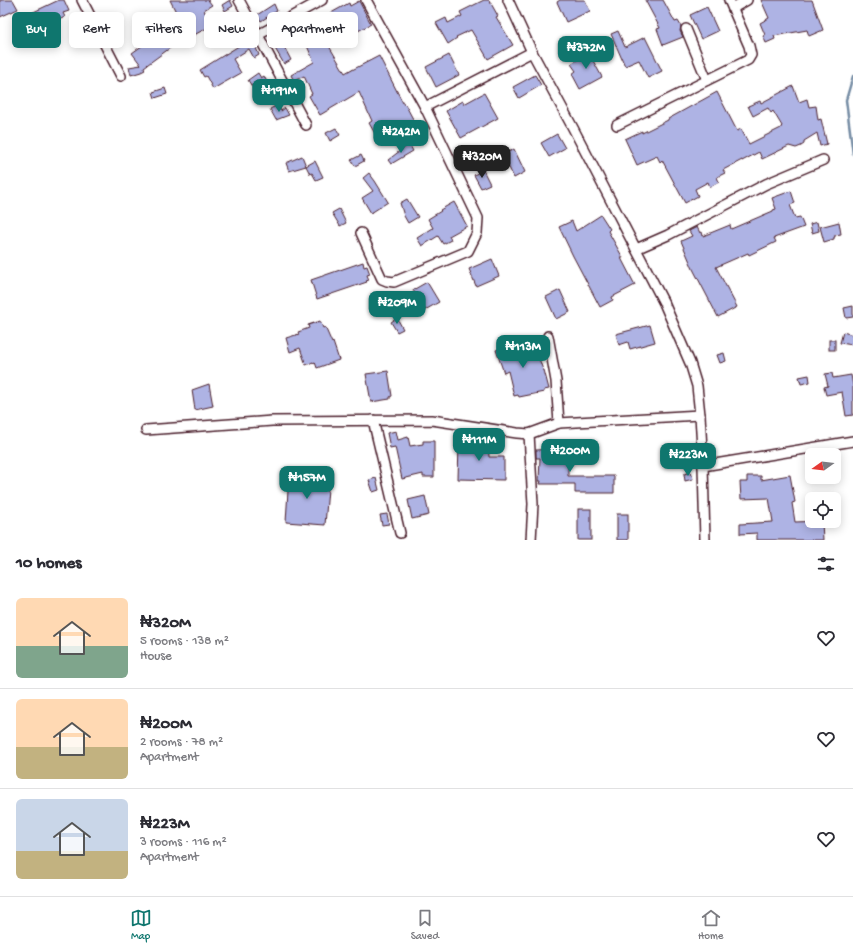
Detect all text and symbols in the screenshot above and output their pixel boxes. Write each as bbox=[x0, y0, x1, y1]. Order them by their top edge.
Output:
chip: Buy bbox=[12, 12, 61, 48]
chip: Rent bbox=[69, 12, 124, 48]
chip: Filters bbox=[132, 12, 196, 48]
chip: New bbox=[204, 12, 259, 48]
chip: Apartment bbox=[267, 12, 358, 48]
pin: ₦372M bbox=[558, 36, 614, 70]
text: ₦372M bbox=[567, 41, 605, 56]
pin: ₦191M bbox=[251, 79, 307, 113]
text: ₦191M bbox=[261, 84, 297, 99]
pin: ₦242M bbox=[373, 120, 429, 154]
text: ₦242M bbox=[382, 125, 420, 140]
pin: ₦320M bbox=[454, 145, 510, 179]
text: ₦320M bbox=[463, 150, 501, 165]
pin: ₦209M bbox=[369, 291, 425, 325]
text: ₦209M bbox=[378, 296, 416, 311]
pin: ₦113M bbox=[495, 335, 551, 369]
text: ₦113M bbox=[505, 340, 541, 355]
pin: ₦111M bbox=[451, 428, 507, 462]
text: ₦111M bbox=[462, 433, 496, 448]
pin: ₦200M bbox=[542, 439, 598, 473]
pin: ₦223M bbox=[660, 443, 716, 477]
text: ₦200M bbox=[550, 444, 590, 459]
text: ₦223M bbox=[669, 448, 707, 463]
north arrow bbox=[805, 448, 841, 484]
map controls bbox=[805, 448, 841, 528]
pin: ₦157M bbox=[279, 466, 335, 500]
text: ₦157M bbox=[288, 471, 326, 486]
button: locate bbox=[805, 492, 841, 528]
icon: filters bbox=[815, 553, 837, 575]
text: 10 homes bbox=[16, 554, 82, 574]
icon: home bbox=[48, 614, 96, 662]
text: ₦320M bbox=[140, 614, 191, 634]
icon: heart bbox=[815, 627, 837, 649]
text: 5 rooms · 138 m² bbox=[140, 634, 229, 649]
text: House bbox=[140, 649, 172, 664]
icon: home bbox=[48, 715, 96, 763]
text: ₦200M bbox=[140, 715, 192, 735]
icon: heart bbox=[815, 728, 837, 750]
text: 2 rooms · 78 m² bbox=[140, 735, 223, 750]
text: Apartment bbox=[140, 750, 199, 765]
icon: home bbox=[48, 815, 96, 863]
text: ₦223M bbox=[140, 815, 190, 835]
icon: heart bbox=[815, 828, 837, 850]
text: 3 rooms · 116 m² bbox=[140, 835, 227, 850]
text: Apartment bbox=[140, 850, 199, 865]
tab: Map bbox=[130, 907, 152, 943]
tab: Saved bbox=[411, 907, 439, 943]
tab: Home bbox=[698, 907, 723, 943]

